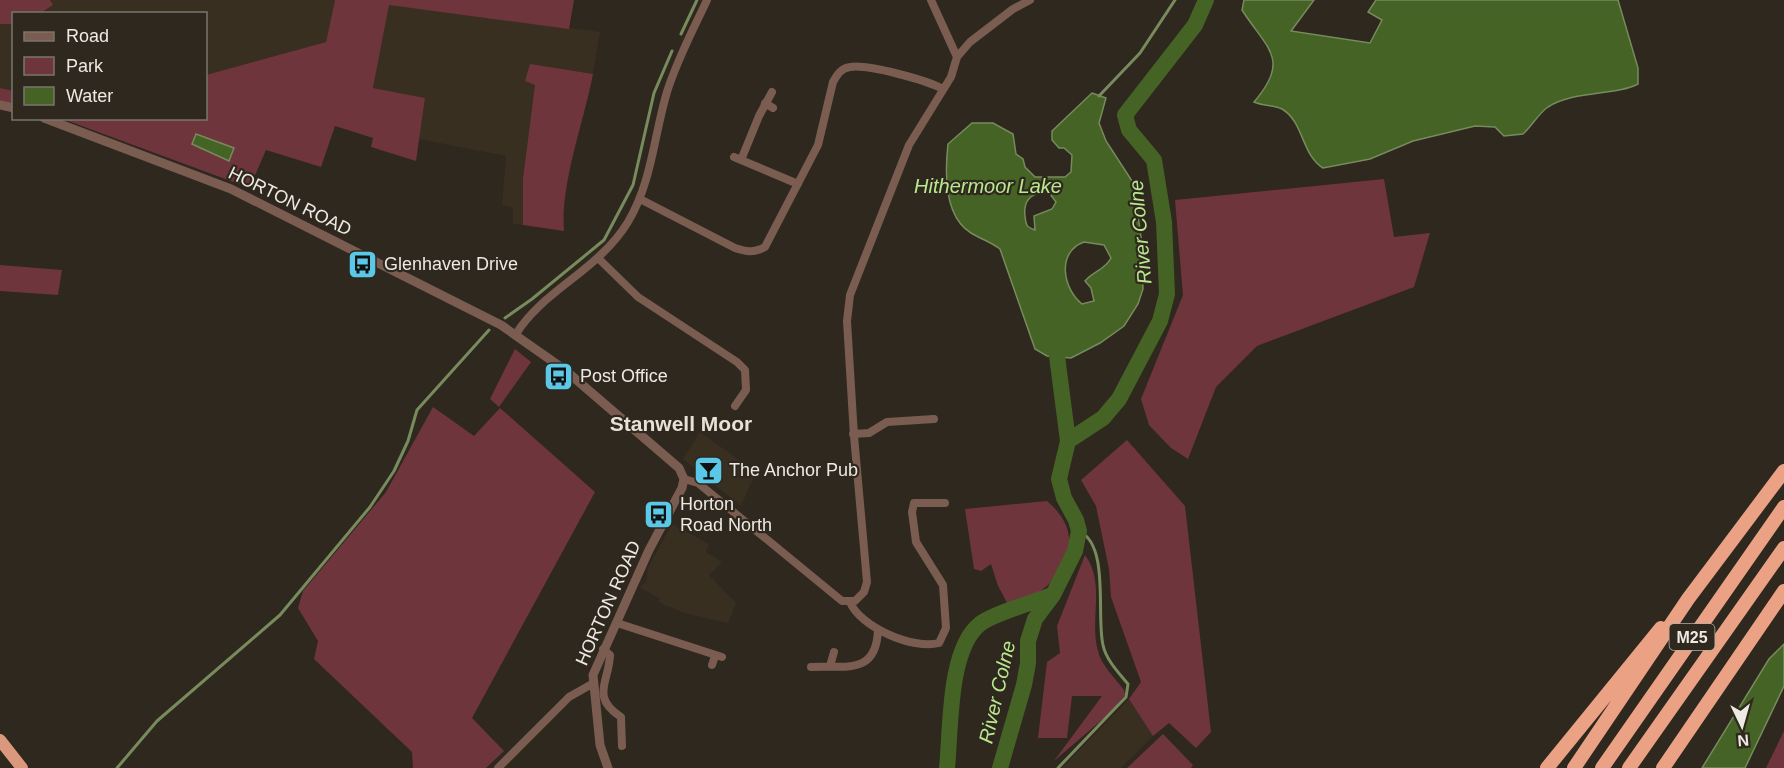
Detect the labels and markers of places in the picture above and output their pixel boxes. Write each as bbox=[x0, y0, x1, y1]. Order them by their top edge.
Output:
bus stop icon: Glenhaven Drive bbox=[347, 248, 379, 280]
place label: Glenhaven Drive bbox=[384, 254, 518, 274]
bus stop icon: Post Office bbox=[543, 360, 575, 392]
place label: Post Office bbox=[580, 366, 668, 386]
bar icon: The Anchor Pub bbox=[692, 454, 724, 486]
place label: The Anchor Pub bbox=[729, 460, 858, 480]
place label: Horton Road North bbox=[680, 494, 772, 535]
bus stop icon: Horton Road North bbox=[643, 498, 675, 530]

